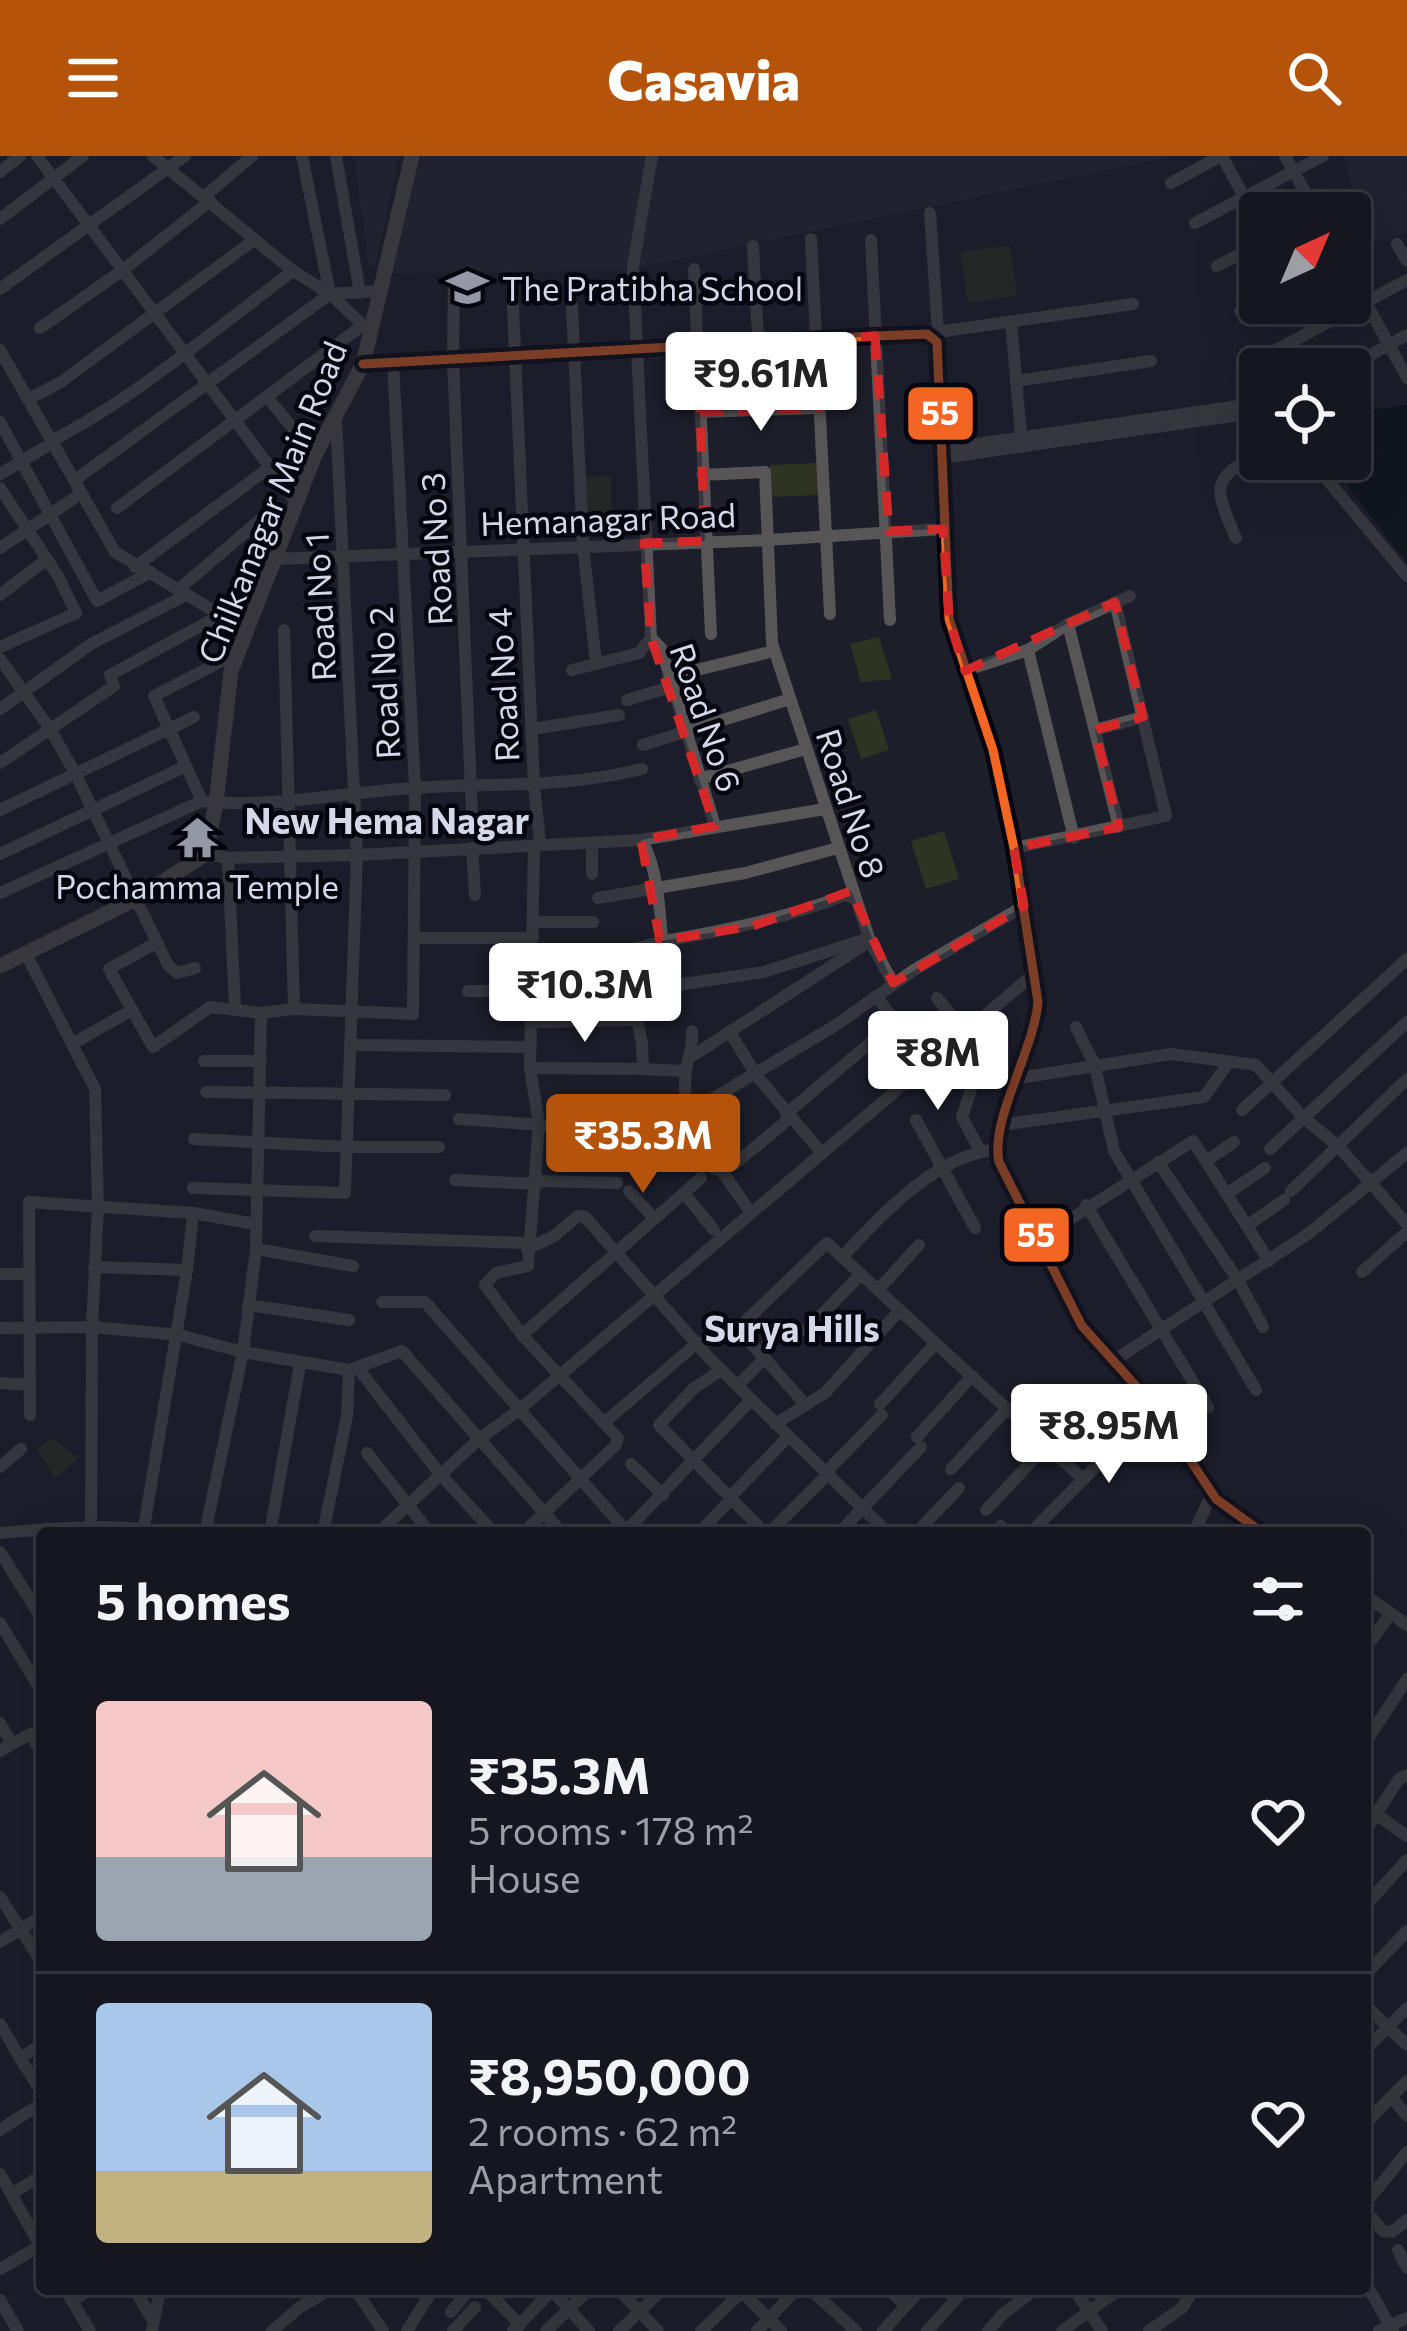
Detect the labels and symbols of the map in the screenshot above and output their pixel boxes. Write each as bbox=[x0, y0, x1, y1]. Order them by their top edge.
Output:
north arrow bbox=[1239, 192, 1371, 324]
school or university icon: The Pratibha School bbox=[445, 264, 491, 310]
place label: The Pratibha School bbox=[502, 267, 803, 308]
pin: ₹9.61M bbox=[663, 332, 859, 434]
street label: Chilkanagar Main Road bbox=[188, 335, 354, 669]
line badge: 55 bbox=[906, 385, 975, 442]
text: 55 bbox=[921, 391, 959, 432]
street label: Road No 3 bbox=[411, 471, 459, 627]
street label: Hemanagar Road bbox=[479, 493, 737, 543]
street label: Road No 1 bbox=[295, 532, 343, 682]
street label: Road No 2 bbox=[359, 606, 407, 760]
street label: Road No 4 bbox=[477, 607, 527, 763]
street label: Road No 6 bbox=[662, 637, 752, 797]
street label: Road No 8 bbox=[809, 723, 895, 883]
district label: New Hema Nagar bbox=[245, 797, 530, 841]
temple icon: Pochamma Temple bbox=[174, 814, 220, 860]
place label: Pochamma Temple bbox=[55, 865, 339, 906]
pin: ₹10.3M bbox=[487, 943, 683, 1045]
pin: ₹8M bbox=[880, 1011, 996, 1113]
pin: ₹35.3M bbox=[545, 1094, 741, 1196]
line badge: 55 bbox=[1002, 1206, 1071, 1264]
text: 55 bbox=[1017, 1213, 1055, 1254]
district label: Surya Hills bbox=[704, 1305, 880, 1349]
pin: ₹8.95M bbox=[1011, 1384, 1207, 1486]

